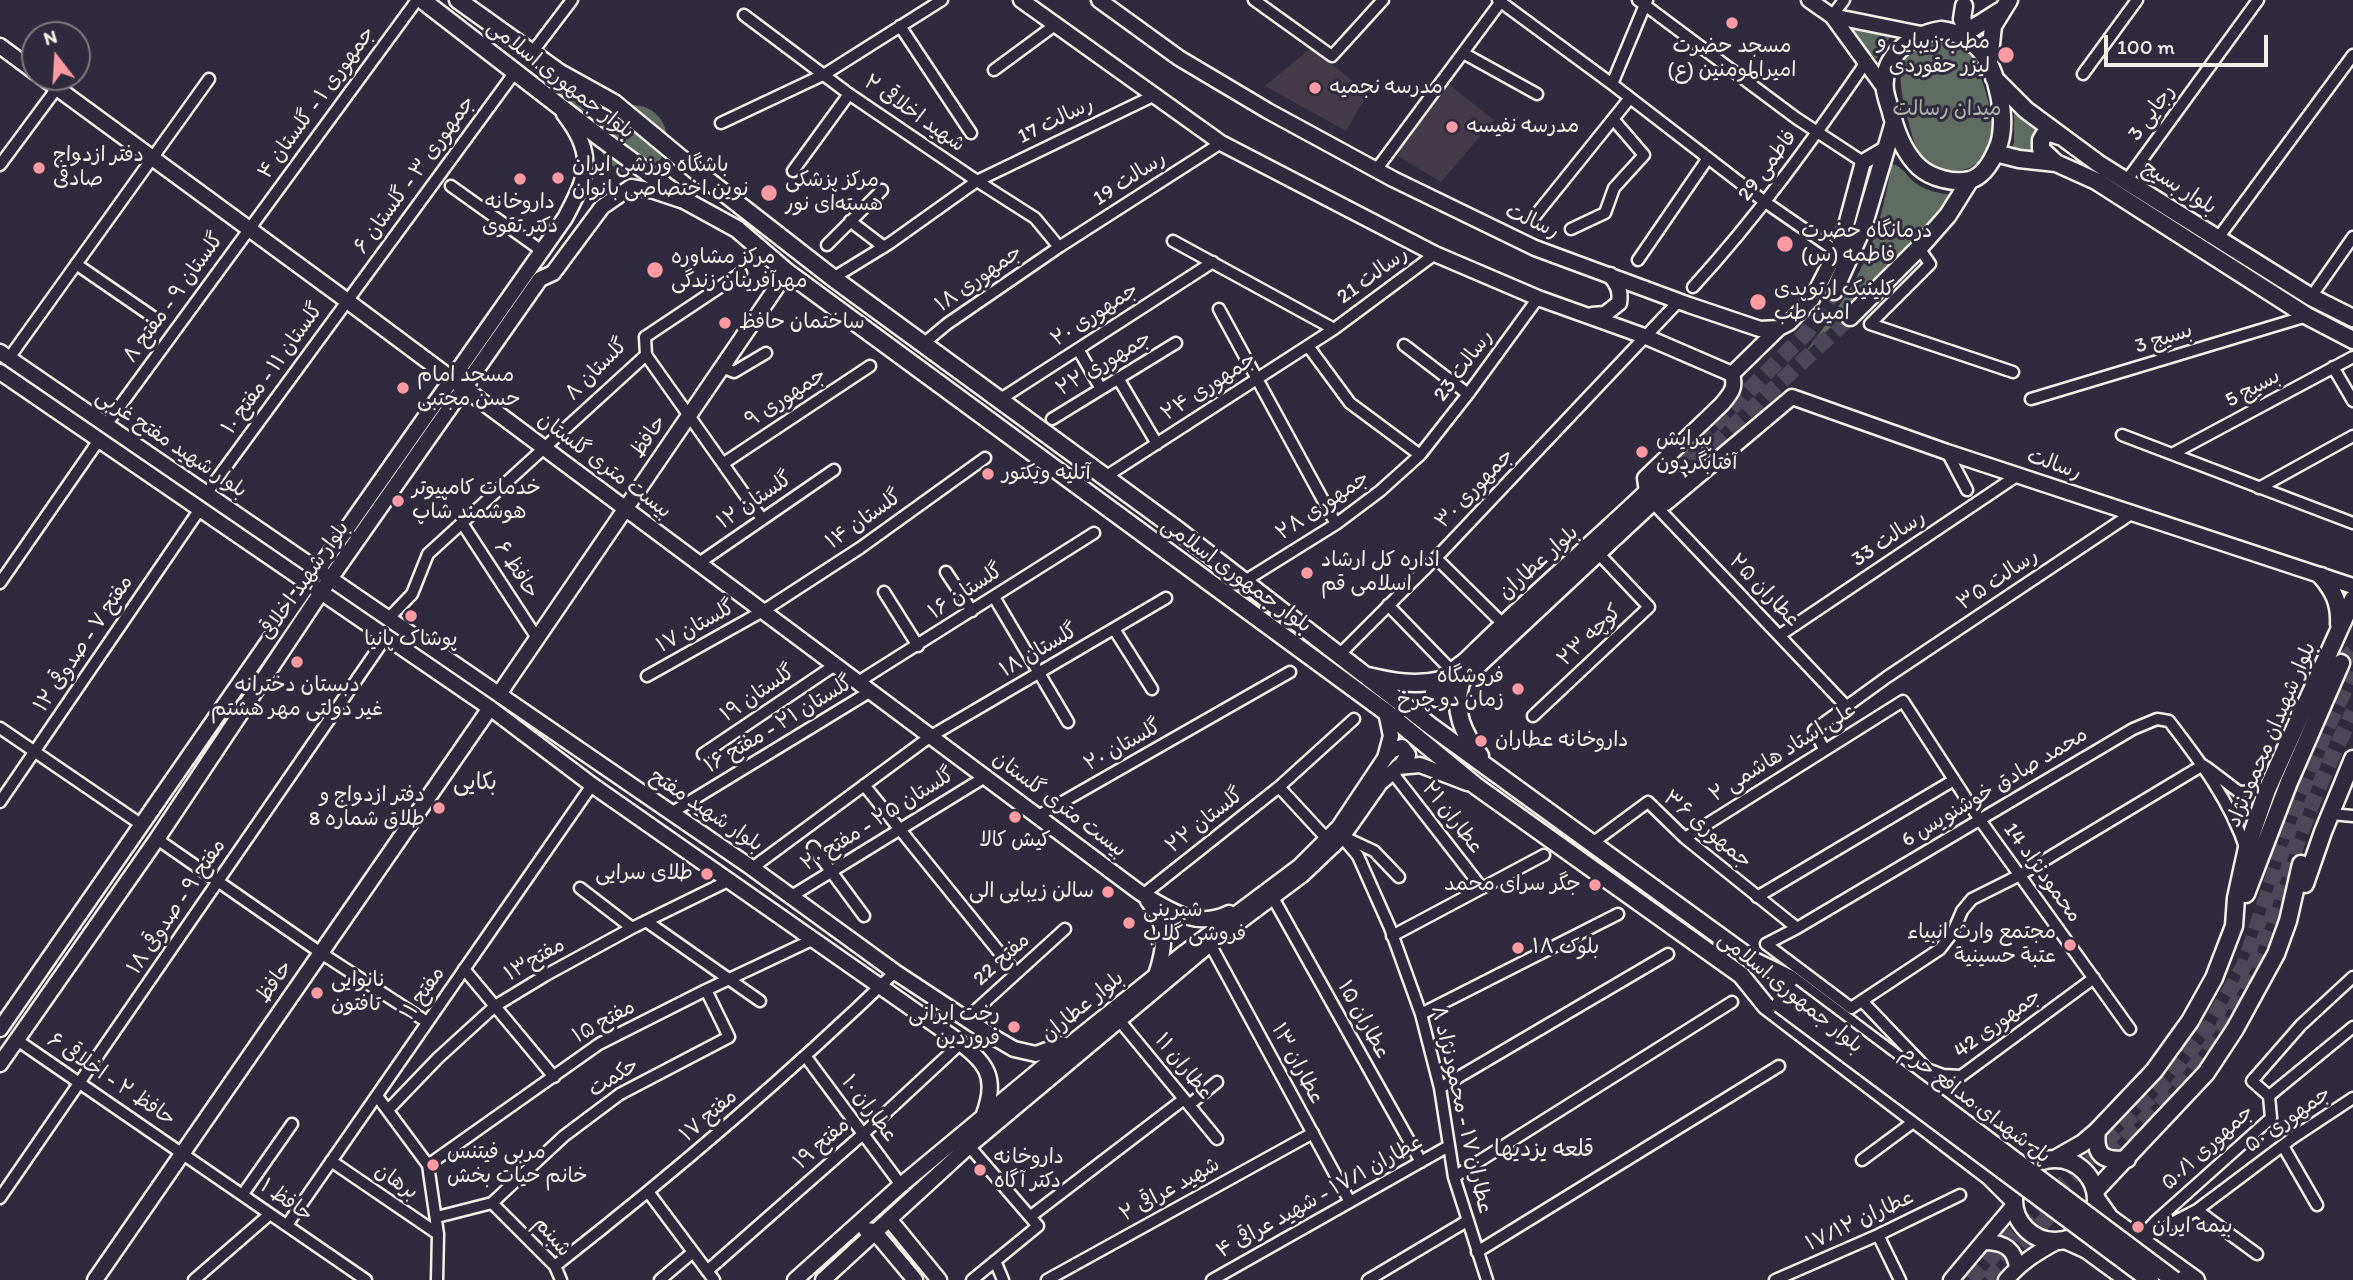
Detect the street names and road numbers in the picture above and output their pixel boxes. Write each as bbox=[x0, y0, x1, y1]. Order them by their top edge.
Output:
street label: بلوار جمهوری اسلامی bbox=[482, 15, 638, 145]
street label: جمهوری ۱ - گلستان ۴ bbox=[253, 22, 381, 184]
street label: شهید اخلاقی ۲ bbox=[859, 70, 969, 158]
street label: رجایی 3 bbox=[2123, 80, 2181, 146]
street label: جمهوری ۳ - گلستان ۶ bbox=[349, 91, 481, 259]
street label: رسالت 17 bbox=[1014, 92, 1098, 150]
street label: فاطمی 29 bbox=[1733, 125, 1803, 207]
street label: رسالت 19 bbox=[1089, 146, 1171, 212]
street label: بلوار بسیج bbox=[2137, 155, 2221, 221]
street label: رسالت bbox=[1501, 199, 1563, 245]
street label: گلستان ۹ - مفتح ۸ bbox=[118, 228, 230, 368]
street label: جمهوری ۱۸ bbox=[931, 240, 1027, 318]
street label: رسالت 21 bbox=[1332, 242, 1414, 310]
street label: جمهوری ۲۰ bbox=[1047, 277, 1143, 353]
street label: گلستان ۱۱ - مفتح ۱۰ bbox=[217, 298, 329, 440]
street label: بسیج 3 bbox=[2132, 318, 2196, 360]
street label: رسالت 23 bbox=[1429, 325, 1499, 407]
street label: جمهوری ۲۲ bbox=[1052, 326, 1156, 402]
street label: گلستان ۸ bbox=[560, 333, 634, 407]
street label: جمهوری ۲۴ bbox=[1157, 347, 1261, 427]
street label: جمهوری ۹ bbox=[741, 363, 831, 433]
street label: بسیج 5 bbox=[2221, 364, 2285, 414]
street label: بلوار شهید مفتح غربی bbox=[91, 384, 251, 504]
street label: بیست متری گلستان bbox=[532, 407, 676, 525]
street label: حافظ bbox=[626, 411, 672, 463]
street label: جمهوری ۳۰ bbox=[1430, 444, 1520, 534]
street label: رسالت bbox=[2023, 444, 2085, 486]
street label: جمهوری ۲۸ bbox=[1272, 466, 1374, 546]
street label: گلستان ۱۲ bbox=[713, 467, 797, 535]
street label: گلستان ۱۴ bbox=[821, 485, 907, 555]
street label: رسالت 33 bbox=[1847, 505, 1931, 573]
street label: بلوار جمهوری اسلامی bbox=[1156, 513, 1316, 639]
street label: بلوار شهید اخلاقی bbox=[255, 517, 355, 645]
street label: بلوار عطاران bbox=[1494, 521, 1584, 605]
street label: حافظ ۶ bbox=[488, 536, 544, 604]
street label: رسالت ۳۵ bbox=[1952, 544, 2044, 616]
street label: عطاران ۲۵ bbox=[1723, 549, 1805, 633]
street label: گلستان ۱۶ bbox=[924, 559, 1008, 625]
street label: مفتح ۷ - صدوقی ۱۲ bbox=[29, 571, 139, 717]
street label: گلستان ۱۷ bbox=[652, 595, 740, 659]
street label: کوچه ۲۳ bbox=[1553, 600, 1627, 672]
street label: گلستان ۱۸ bbox=[996, 619, 1082, 683]
street label: بلوار شهیدان محمودنژاد bbox=[2222, 639, 2322, 831]
street label: گلستان ۱۹ bbox=[716, 660, 800, 728]
street label: گلستان ۲۱ - مفتح ۱۶ bbox=[700, 671, 858, 779]
street label: علی استاد هاشمی ۲ bbox=[1705, 698, 1861, 808]
street label: گلستان ۲۰ bbox=[1080, 714, 1166, 778]
street label: محمد صادق خوشنویس 6 bbox=[1897, 722, 2093, 854]
street label: بیست متری گلستان bbox=[987, 746, 1131, 864]
street label: گلستان ۲۵ - مفتح ۲۰ bbox=[796, 763, 960, 877]
street label: بلوار شهید مفتح bbox=[645, 764, 767, 858]
street label: عطاران ۲۱ bbox=[1416, 777, 1488, 859]
street label: گلستان ۲۲ bbox=[1161, 783, 1249, 859]
street label: جمهوری ۳۶ bbox=[1658, 786, 1756, 874]
street label: محمودنژاد 14 bbox=[1997, 818, 2087, 928]
street label: مفتح ۹ - صدوقی ۱۸ bbox=[122, 834, 232, 980]
street label: بلوار جمهوری اسلامی bbox=[1712, 927, 1868, 1059]
street label: مفتح 22 bbox=[968, 928, 1036, 992]
street label: مفتح۱۳ bbox=[500, 933, 570, 987]
street label: حافظ bbox=[251, 956, 299, 1008]
street label: مفتح ۱۱ bbox=[395, 962, 451, 1026]
street label: بلوار عطاران bbox=[1037, 966, 1129, 1048]
street label: عطاران ۱۵ bbox=[1331, 976, 1395, 1064]
street label: جمهوری 42 bbox=[1949, 984, 2047, 1064]
street label: مفتح ۱۵ bbox=[568, 995, 640, 1049]
street label: عطاران ۱۷ - محمودنژاد ۸ bbox=[1425, 1003, 1497, 1217]
street label: عطاران ۱۳ bbox=[1265, 1019, 1329, 1109]
street label: حافظ ۲ - اخلاقی ۶ bbox=[42, 1028, 180, 1132]
street label: عطاران ۱۱ bbox=[1148, 1028, 1218, 1106]
street label: پل شهدای مدافع حرم bbox=[1895, 1040, 2055, 1170]
street label: حکمت bbox=[584, 1053, 644, 1103]
street label: عطاران ۱۰ bbox=[835, 1070, 903, 1148]
street label: جمهوری ۵۰ bbox=[2240, 1081, 2336, 1159]
street label: مفتح ۱۷ bbox=[675, 1084, 743, 1148]
street label: جمهوری ۵۰/۱ bbox=[2157, 1100, 2259, 1196]
street label: مفتح ۱۹ bbox=[789, 1113, 855, 1175]
street label: عطاران ۱۷/۱ - شهید عراقی ۴ bbox=[1212, 1130, 1428, 1264]
street label: شهید عراقی ۲ bbox=[1116, 1152, 1224, 1228]
street label: برهان bbox=[369, 1158, 423, 1206]
street label: حافظ ۱ bbox=[255, 1174, 317, 1228]
street label: عطاران ۱۷/۱۲ bbox=[1802, 1185, 1918, 1257]
street label: شبنم bbox=[528, 1212, 576, 1262]

